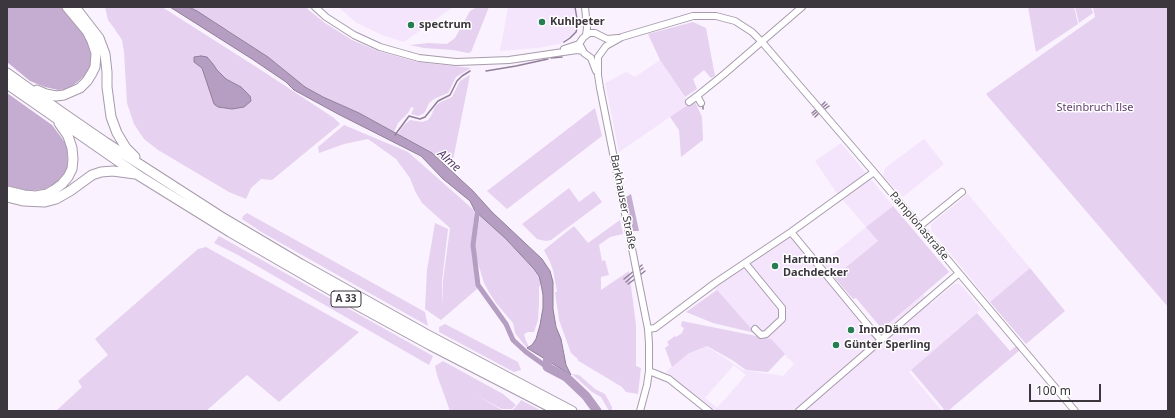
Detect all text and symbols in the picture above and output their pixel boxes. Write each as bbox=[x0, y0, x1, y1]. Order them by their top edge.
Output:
place label: Kuhlpeter bbox=[550, 15, 605, 29]
marker: Kuhlpeter bbox=[537, 17, 547, 27]
place label: spectrum bbox=[419, 18, 471, 32]
marker: spectrum bbox=[406, 20, 416, 30]
park label: Steinbruch Ilse bbox=[1057, 101, 1133, 115]
water label: Alme bbox=[434, 147, 464, 175]
street label: Barkhauser Straße bbox=[607, 154, 639, 250]
street label: Pamplonastraße bbox=[887, 189, 951, 263]
place label: Hartmann Dachdecker bbox=[783, 253, 848, 279]
marker: Hartmann Dachdecker bbox=[770, 261, 780, 271]
road number: A 33 bbox=[331, 291, 361, 307]
place label: InnoDämm bbox=[859, 323, 921, 337]
marker: InnoDämm bbox=[846, 325, 856, 335]
place label: Günter Sperling bbox=[844, 338, 931, 352]
marker: Günter Sperling bbox=[831, 340, 841, 350]
scale bar bbox=[1031, 376, 1103, 402]
text: 100 m bbox=[1036, 382, 1071, 399]

